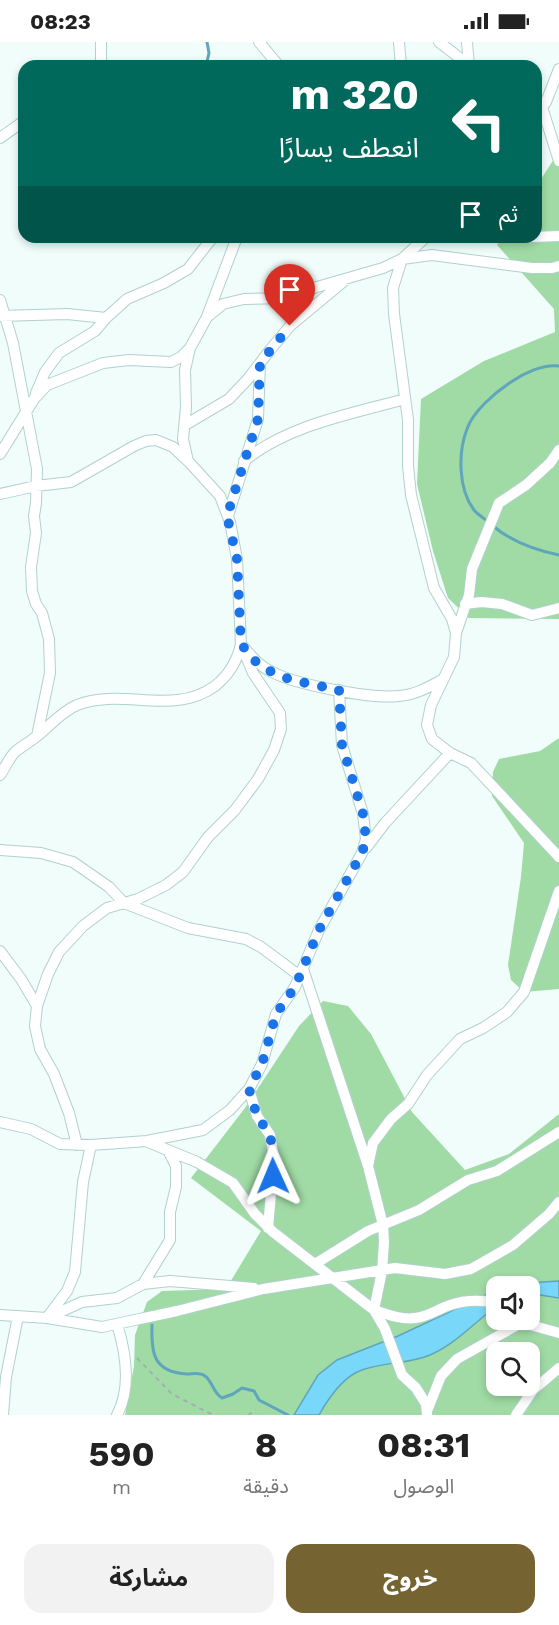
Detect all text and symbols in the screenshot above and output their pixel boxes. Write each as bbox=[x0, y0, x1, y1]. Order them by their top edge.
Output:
text: 08:23 bbox=[30, 9, 91, 34]
text: 320 m bbox=[290, 70, 419, 119]
icon: left bbox=[440, 84, 518, 162]
text: انعطف يسارًا bbox=[279, 132, 419, 164]
icon: arrive bbox=[454, 198, 487, 231]
text: ثم bbox=[499, 202, 518, 227]
pin bbox=[264, 264, 315, 326]
icon: arrive bbox=[273, 273, 306, 306]
position arrow bbox=[241, 1144, 305, 1208]
map controls bbox=[486, 1276, 540, 1396]
button: sound bbox=[486, 1276, 540, 1330]
button: search bbox=[486, 1342, 540, 1396]
text: 8 bbox=[255, 1424, 277, 1466]
text: 08:31 bbox=[377, 1424, 471, 1466]
text: 590 bbox=[88, 1433, 155, 1475]
text: دقيقة bbox=[243, 1474, 289, 1498]
text: الوصول bbox=[393, 1474, 454, 1498]
text: m bbox=[112, 1475, 131, 1499]
button: مشاركة bbox=[24, 1544, 274, 1613]
button: خروج bbox=[286, 1544, 535, 1613]

